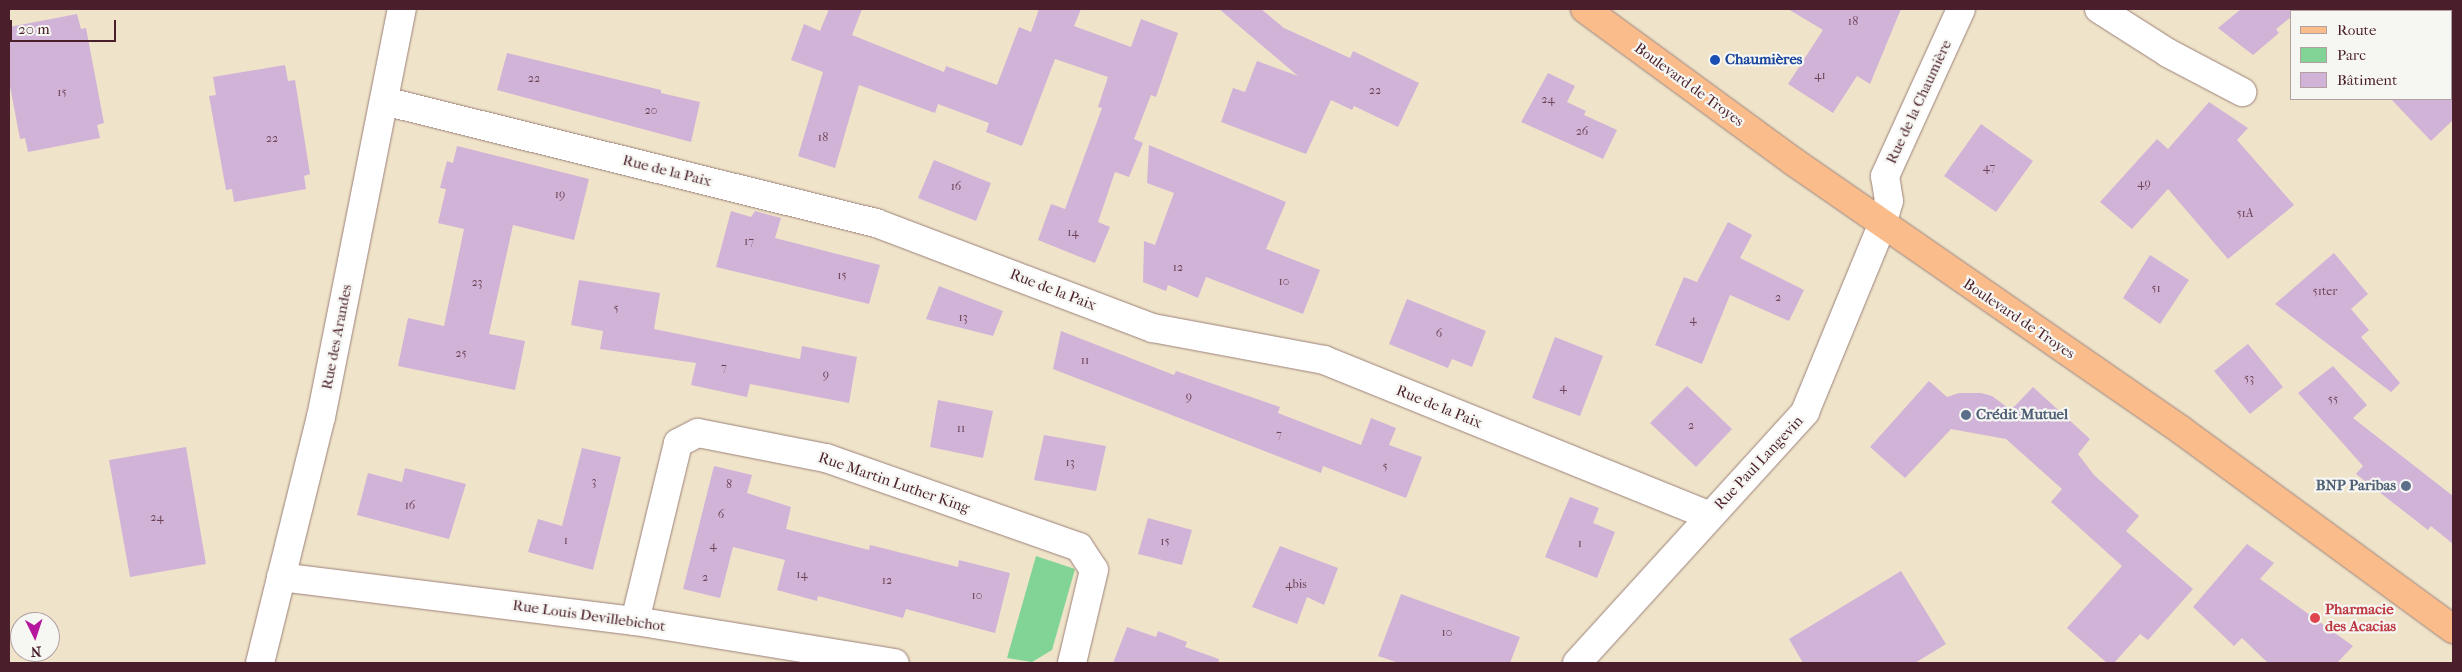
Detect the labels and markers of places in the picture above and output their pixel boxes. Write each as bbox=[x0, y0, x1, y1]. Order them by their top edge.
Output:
place label: Chaumières bbox=[1725, 51, 1802, 69]
marker: Chaumières bbox=[1709, 54, 1721, 66]
place label: Crédit Mutuel bbox=[1976, 406, 2068, 424]
marker: Crédit Mutuel bbox=[1960, 409, 1972, 421]
place label: BNP Paribas bbox=[2316, 477, 2396, 495]
marker: BNP Paribas bbox=[2400, 480, 2412, 492]
place label: Pharmacie des Acacias bbox=[2325, 600, 2396, 635]
marker: Pharmacie des Acacias bbox=[2309, 612, 2321, 624]

